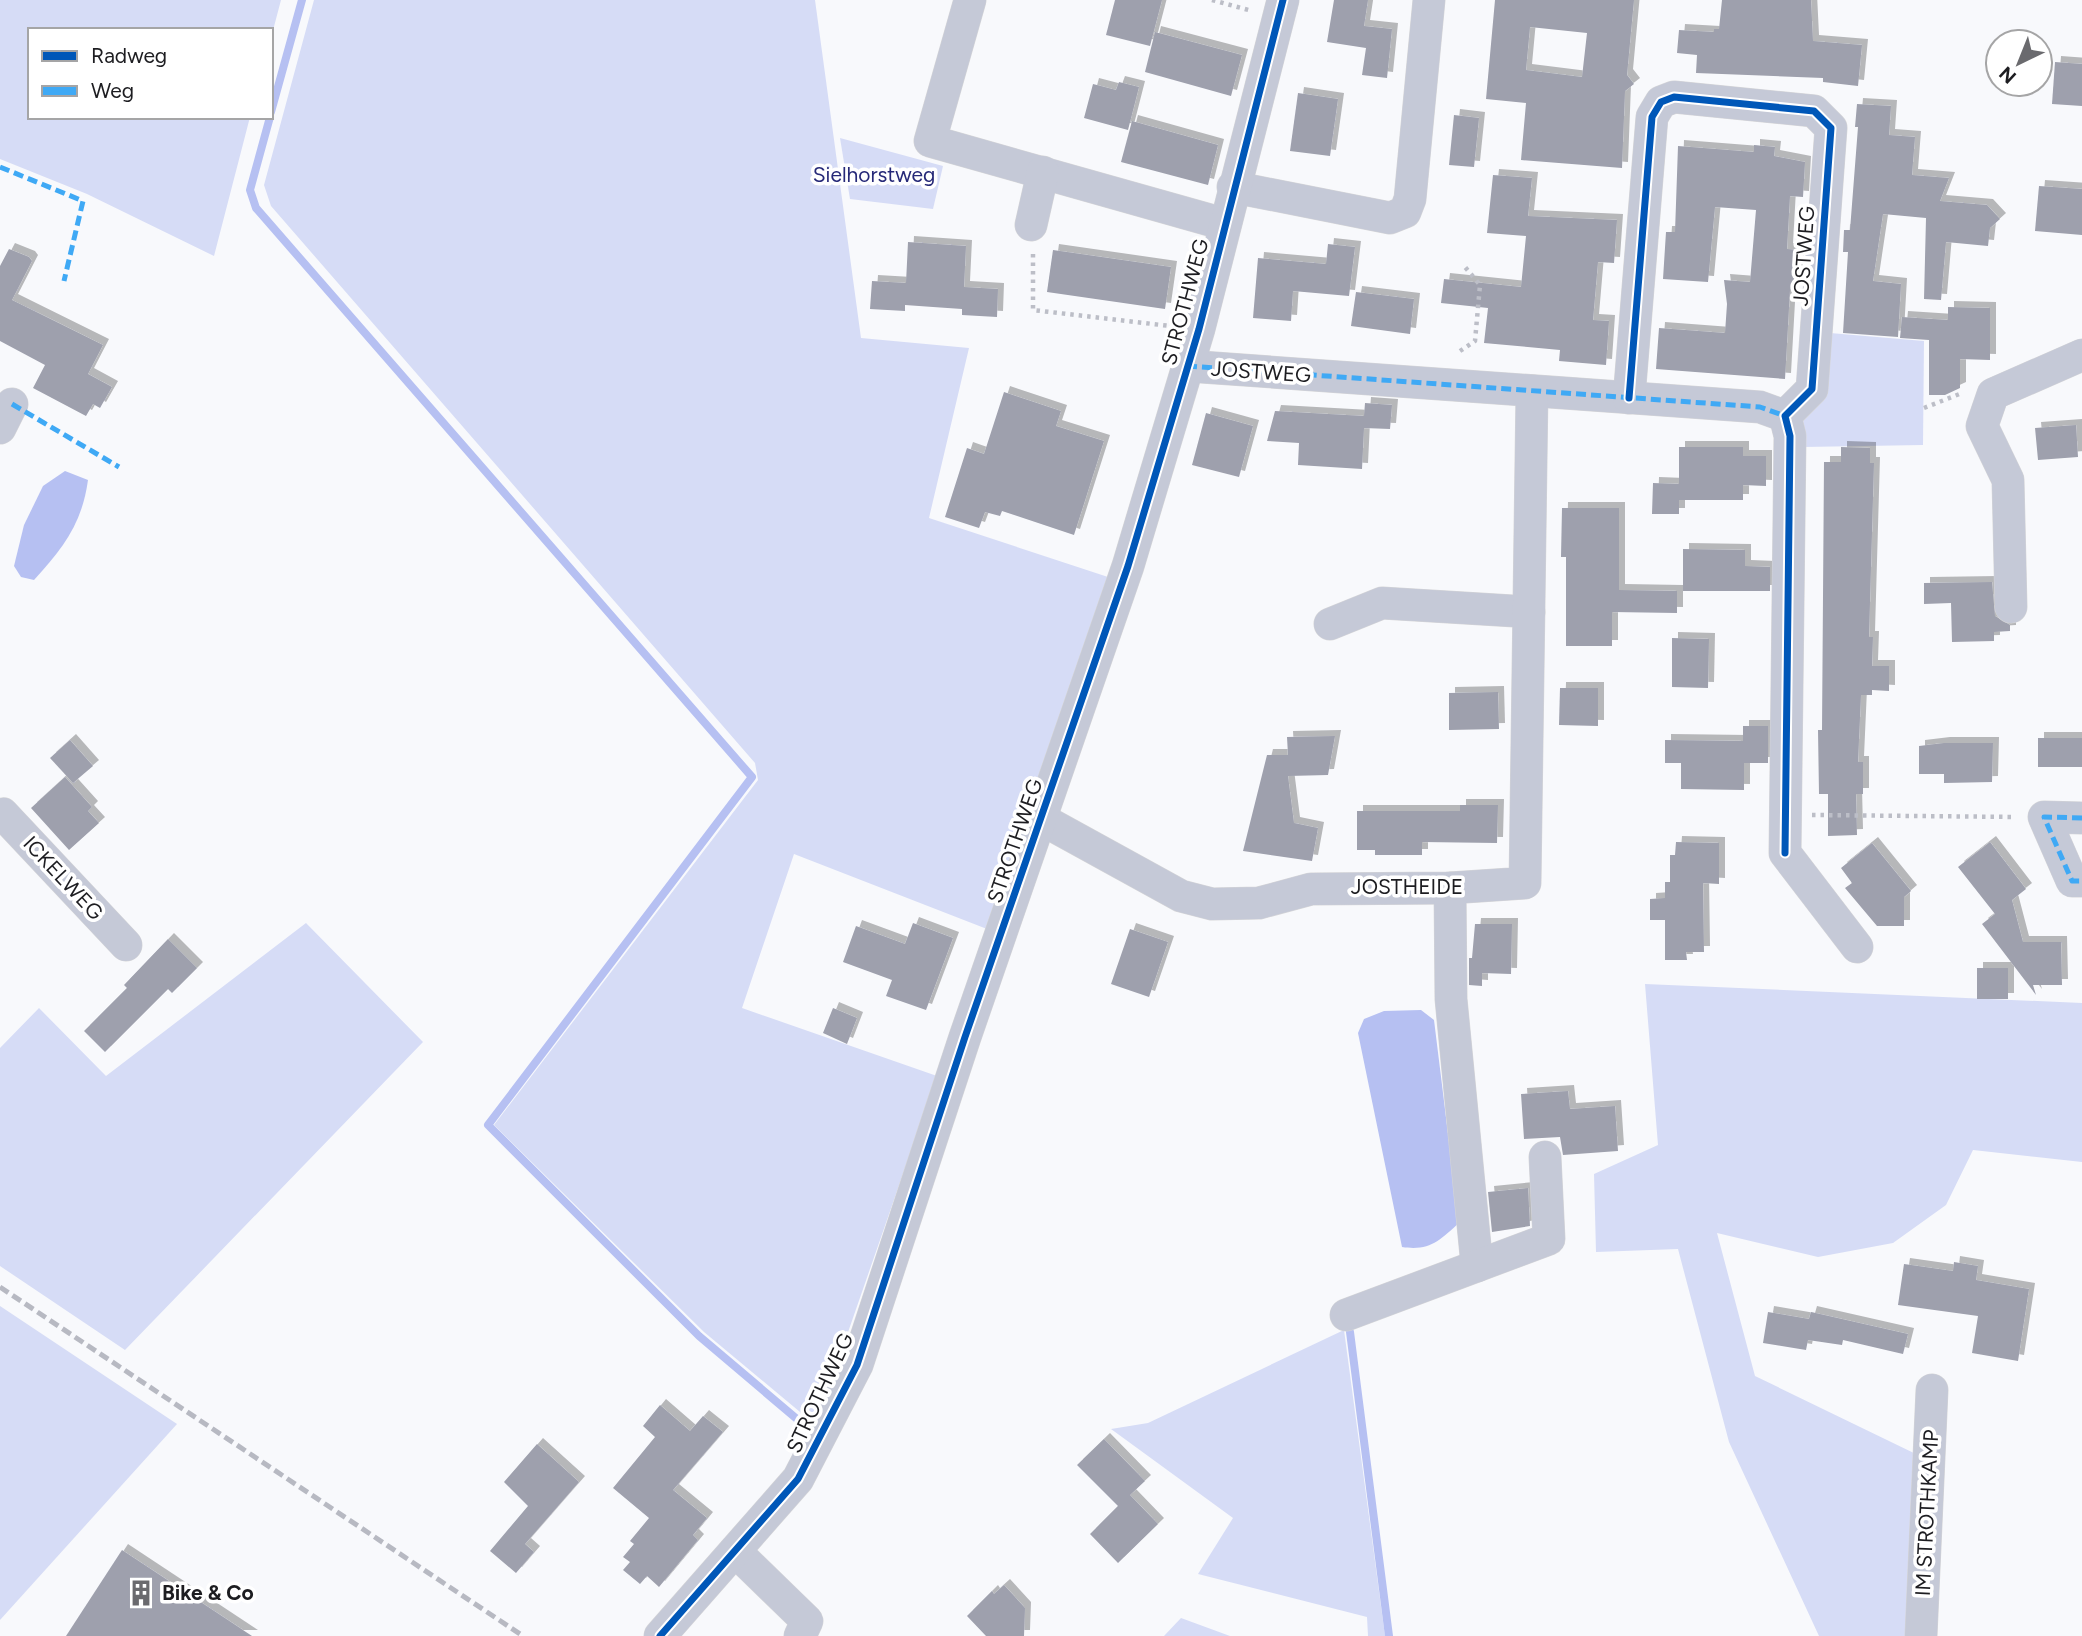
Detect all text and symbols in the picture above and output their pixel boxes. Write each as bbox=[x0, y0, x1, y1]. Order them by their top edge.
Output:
legend bbox=[28, 28, 273, 119]
north arrow bbox=[1984, 28, 2054, 98]
text: Radweg bbox=[91, 43, 167, 68]
text: N bbox=[1995, 62, 2021, 88]
text: Weg bbox=[91, 78, 134, 103]
park label: Sielhorstweg bbox=[813, 162, 935, 187]
street label: JOSTWEG bbox=[1788, 205, 1819, 307]
street label: STROTHWEG bbox=[1156, 236, 1213, 368]
street label: JOSTWEG bbox=[1210, 356, 1312, 387]
street label: STROTHWEG bbox=[982, 775, 1047, 906]
street label: ICKELWEG bbox=[18, 831, 109, 925]
street label: JOSTHEIDE bbox=[1351, 874, 1463, 899]
street label: STROTHWEG bbox=[781, 1329, 858, 1457]
street label: IM STROTHKAMP bbox=[1910, 1429, 1943, 1597]
building icon: Bike & Co bbox=[126, 1578, 156, 1608]
place label: Bike & Co bbox=[162, 1580, 254, 1605]

